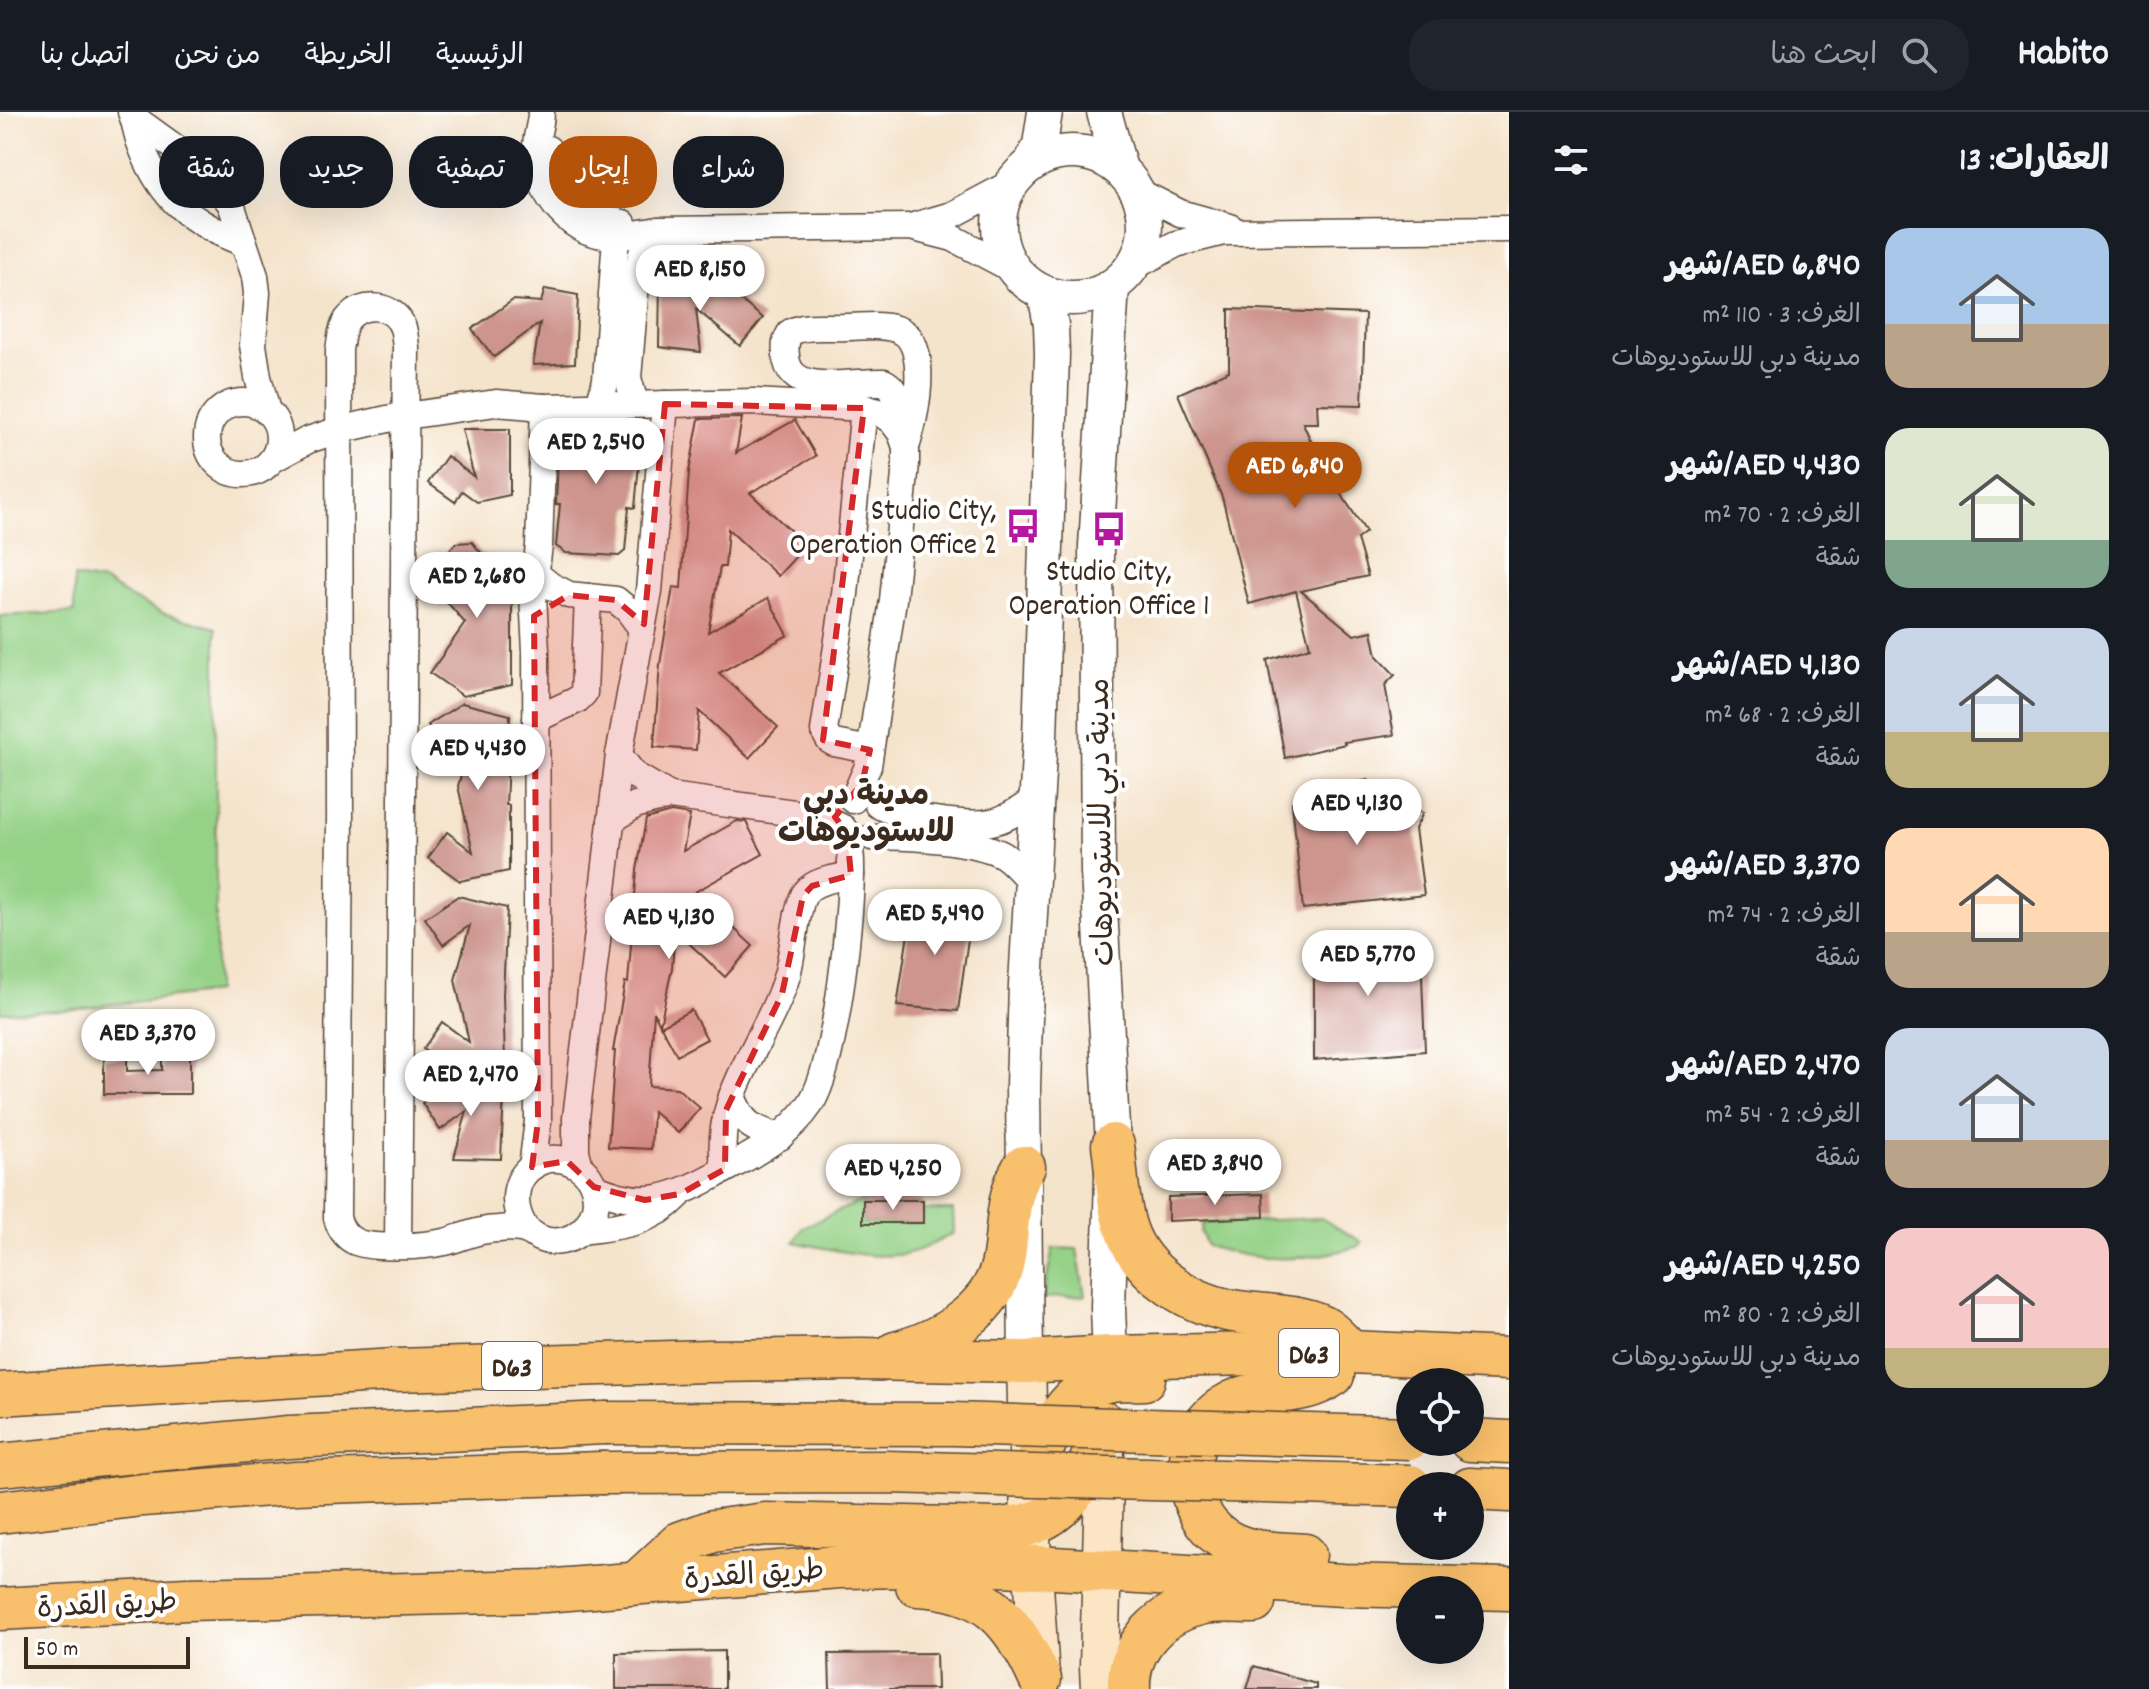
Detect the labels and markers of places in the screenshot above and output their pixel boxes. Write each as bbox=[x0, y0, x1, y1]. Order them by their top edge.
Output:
pin: AED 8,150 bbox=[608, 245, 792, 313]
pin: AED 2,540 bbox=[504, 418, 688, 486]
pin: AED 6,840 bbox=[1203, 442, 1387, 510]
place label: Studio City, Operation Office 2 bbox=[789, 492, 997, 569]
bus stop icon: Studio City, Operation Office 2 bbox=[1004, 507, 1042, 545]
bus stop icon: Studio City, Operation Office 1 bbox=[1090, 510, 1128, 548]
pin: AED 2,680 bbox=[385, 552, 569, 620]
place label: Studio City, Operation Office 1 bbox=[1009, 553, 1209, 630]
pin: AED 4,430 bbox=[386, 724, 570, 792]
pin: AED 4,130 bbox=[1265, 779, 1449, 847]
pin: AED 5,490 bbox=[843, 889, 1027, 957]
pin: AED 4,130 bbox=[577, 893, 761, 961]
pin: AED 5,770 bbox=[1276, 930, 1460, 998]
pin: AED 3,370 bbox=[56, 1009, 240, 1077]
pin: AED 2,470 bbox=[379, 1050, 563, 1118]
pin: AED 3,840 bbox=[1123, 1139, 1307, 1207]
pin: AED 4,250 bbox=[801, 1144, 985, 1212]

